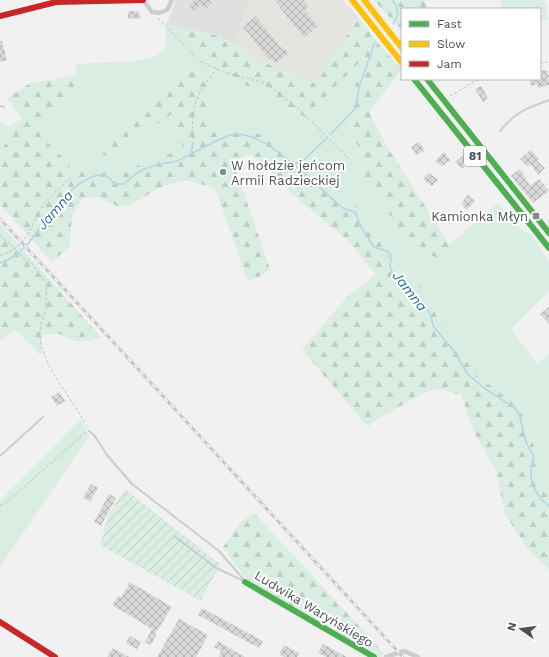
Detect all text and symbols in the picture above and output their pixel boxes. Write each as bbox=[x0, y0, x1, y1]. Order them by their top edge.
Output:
legend bbox=[401, 8, 541, 80]
text: Fast bbox=[437, 17, 462, 31]
text: Slow bbox=[437, 37, 465, 51]
text: Jam bbox=[437, 57, 462, 71]
road number: 81 bbox=[464, 146, 486, 166]
place label: W hołdzie jeńcom Armii Radzieckiej bbox=[231, 158, 345, 188]
marker: W hołdzie jeńcom Armii Radzieckiej bbox=[218, 167, 228, 177]
water label: Jamna bbox=[34, 187, 76, 233]
place label: Kamionka Młyn bbox=[431, 209, 528, 224]
marker: Kamionka Młyn bbox=[531, 211, 541, 221]
water label: Jamna bbox=[389, 268, 431, 314]
street label: Ludwika Waryńskiego bbox=[252, 568, 376, 651]
north arrow bbox=[501, 609, 541, 649]
text: N bbox=[504, 621, 519, 632]

